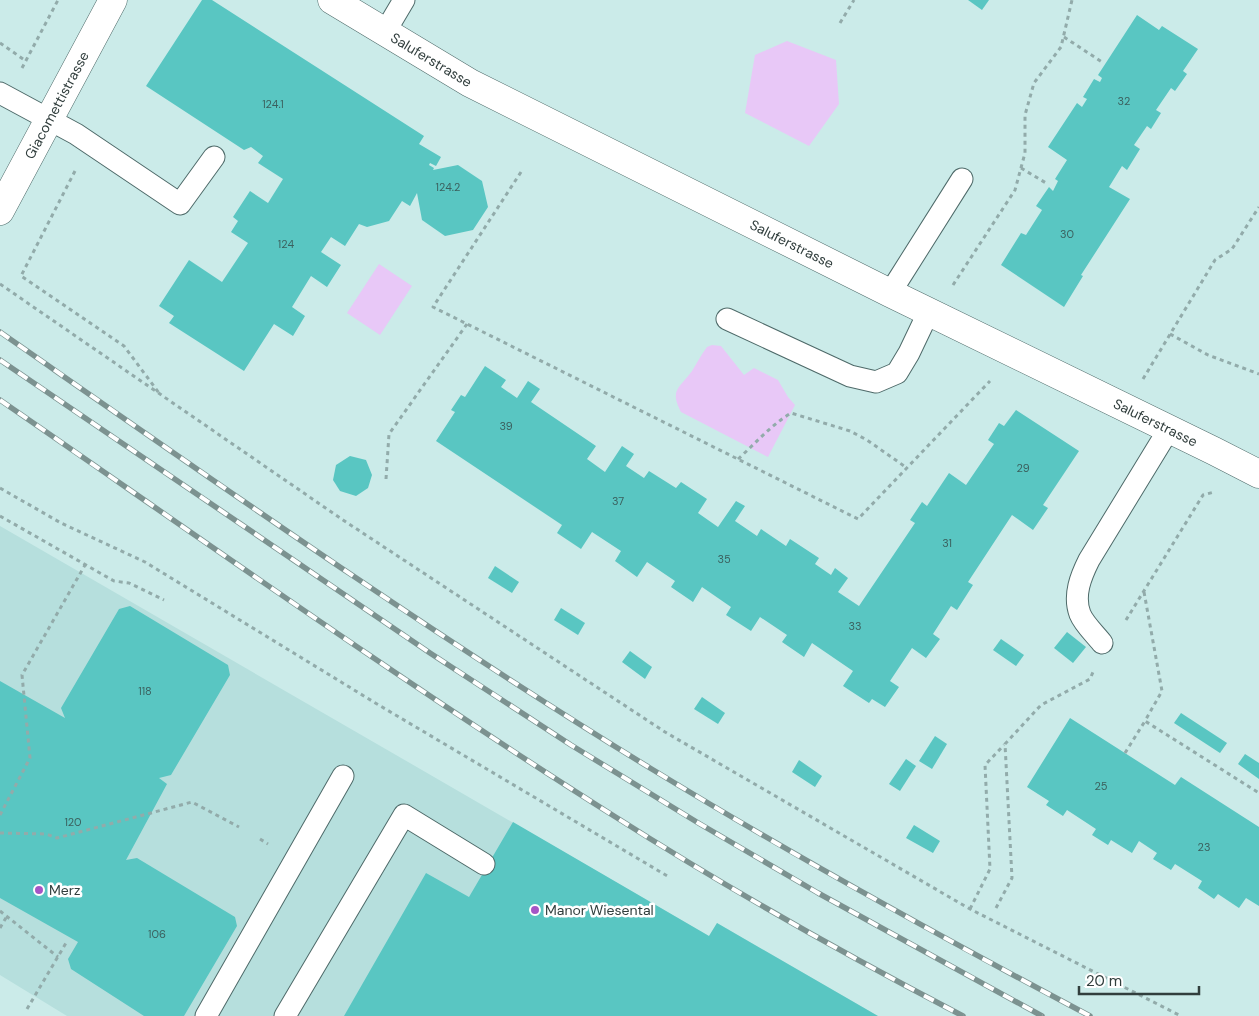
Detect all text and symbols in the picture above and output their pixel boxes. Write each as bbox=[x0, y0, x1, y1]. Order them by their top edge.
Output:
street label: Saluferstrasse bbox=[388, 28, 475, 91]
street label: Giacomettistrasse bbox=[20, 48, 93, 162]
house number: 32 bbox=[1118, 94, 1130, 108]
house number: 124.1 bbox=[262, 97, 284, 111]
house number: 124.2 bbox=[436, 180, 460, 194]
street label: Saluferstrasse bbox=[747, 215, 837, 273]
house number: 30 bbox=[1060, 227, 1074, 241]
house number: 124 bbox=[278, 237, 294, 251]
street label: Saluferstrasse bbox=[1110, 394, 1201, 451]
house number: 39 bbox=[499, 419, 513, 433]
house number: 29 bbox=[1016, 461, 1030, 475]
house number: 37 bbox=[612, 494, 624, 508]
house number: 31 bbox=[942, 536, 952, 550]
house number: 35 bbox=[717, 552, 731, 566]
house number: 33 bbox=[848, 619, 862, 633]
house number: 118 bbox=[138, 684, 152, 698]
house number: 25 bbox=[1094, 779, 1108, 793]
house number: 120 bbox=[64, 815, 82, 829]
house number: 23 bbox=[1198, 840, 1210, 854]
place label: Merz bbox=[49, 881, 80, 899]
marker: Merz bbox=[33, 884, 45, 896]
place label: Manor Wiesental bbox=[545, 901, 654, 919]
marker: Manor Wiesental bbox=[529, 904, 541, 916]
house number: 106 bbox=[148, 927, 166, 941]
scale bar bbox=[1079, 964, 1199, 996]
text: 20 m bbox=[1086, 971, 1122, 991]

